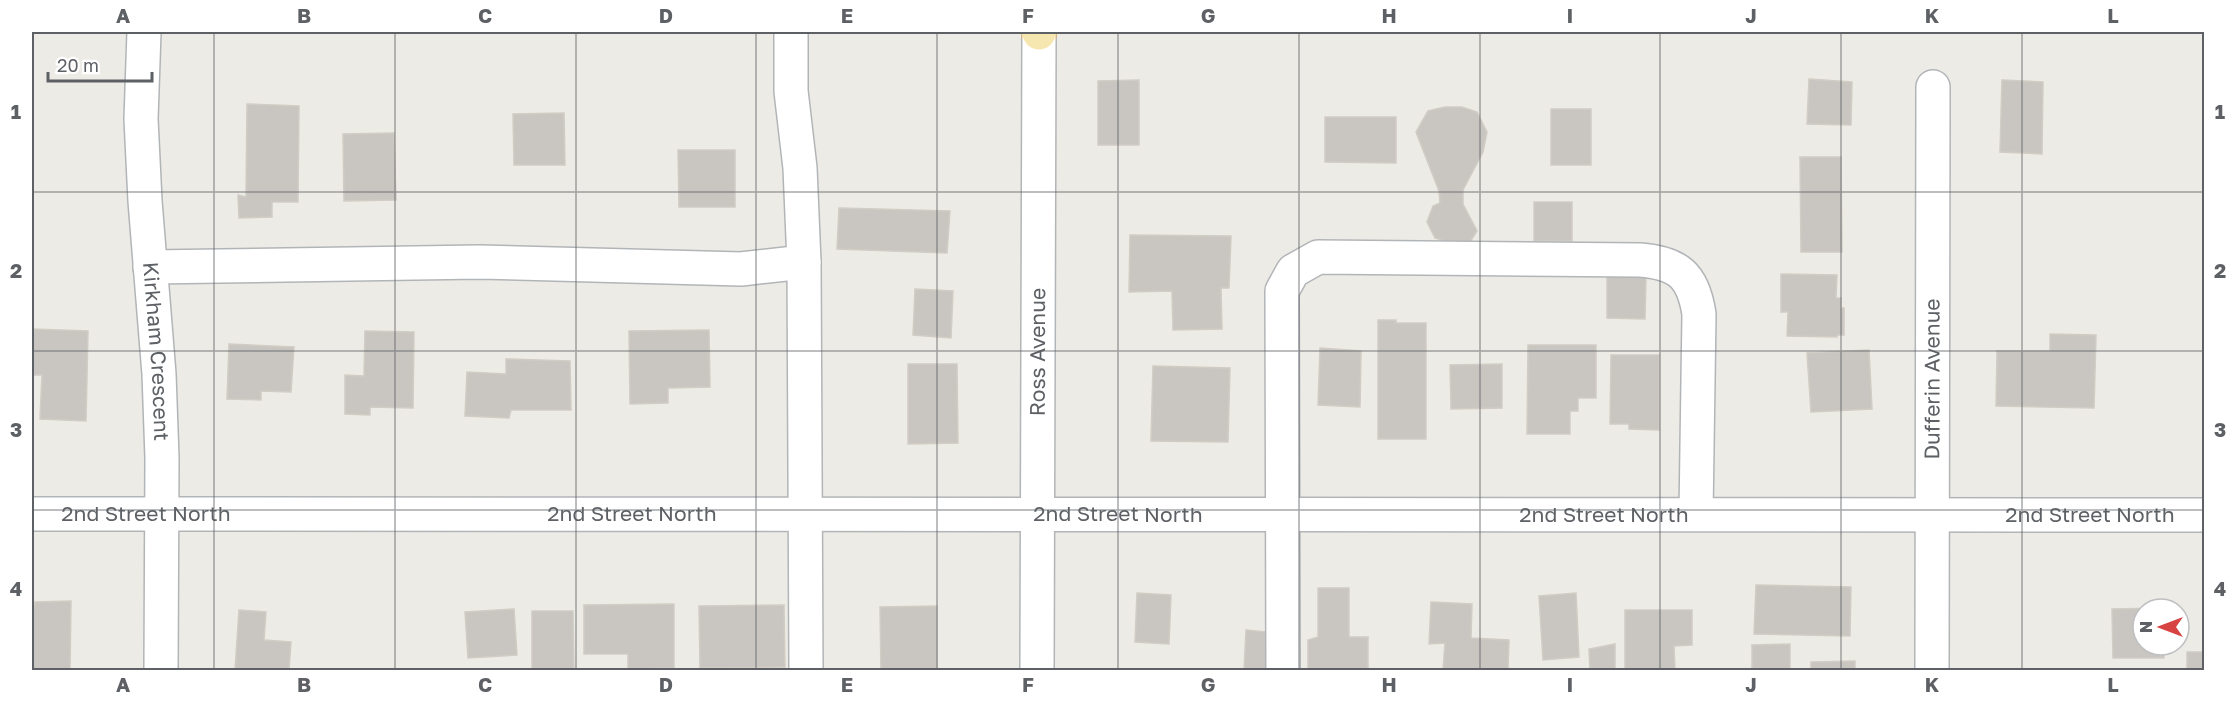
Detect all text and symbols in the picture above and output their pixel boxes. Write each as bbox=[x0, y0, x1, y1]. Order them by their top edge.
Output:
text: A bbox=[116, 3, 130, 27]
text: B bbox=[297, 3, 311, 27]
text: C bbox=[478, 3, 492, 27]
text: D bbox=[659, 3, 673, 27]
text: E bbox=[841, 3, 853, 27]
text: F bbox=[1022, 3, 1034, 27]
text: G bbox=[1201, 3, 1215, 27]
text: H bbox=[1381, 3, 1397, 27]
text: I bbox=[1567, 3, 1573, 27]
text: J bbox=[1745, 3, 1757, 27]
text: K bbox=[1925, 3, 1940, 27]
text: L bbox=[2107, 3, 2119, 27]
scale bar bbox=[48, 45, 152, 83]
text: 20 m bbox=[57, 54, 99, 76]
text: 1 bbox=[11, 99, 21, 123]
text: 1 bbox=[2215, 99, 2225, 123]
text: 2 bbox=[10, 258, 22, 282]
text: 2 bbox=[2214, 258, 2226, 282]
street label: Kirkham Crescent bbox=[138, 261, 175, 441]
street label: Ross Avenue bbox=[1024, 288, 1050, 416]
street label: Dufferin Avenue bbox=[1918, 298, 1945, 460]
text: 3 bbox=[10, 417, 22, 441]
text: 3 bbox=[2214, 417, 2226, 441]
street label: 2nd Street North bbox=[61, 500, 231, 526]
street label: 2nd Street North bbox=[547, 500, 717, 526]
street label: 2nd Street North bbox=[1033, 500, 1203, 527]
street label: 2nd Street North bbox=[1519, 501, 1689, 527]
street label: 2nd Street North bbox=[2005, 501, 2175, 527]
text: 4 bbox=[10, 576, 22, 600]
text: 4 bbox=[2214, 576, 2226, 600]
north arrow bbox=[2131, 597, 2191, 657]
text: N bbox=[2136, 621, 2156, 633]
text: A bbox=[116, 672, 130, 696]
text: B bbox=[297, 672, 311, 696]
text: C bbox=[478, 672, 492, 696]
text: D bbox=[659, 672, 673, 696]
text: E bbox=[841, 672, 853, 696]
text: F bbox=[1022, 672, 1034, 696]
text: G bbox=[1201, 672, 1215, 696]
text: H bbox=[1381, 672, 1397, 696]
text: I bbox=[1567, 672, 1573, 696]
text: J bbox=[1745, 672, 1757, 696]
text: K bbox=[1925, 672, 1940, 696]
text: L bbox=[2107, 672, 2119, 696]

